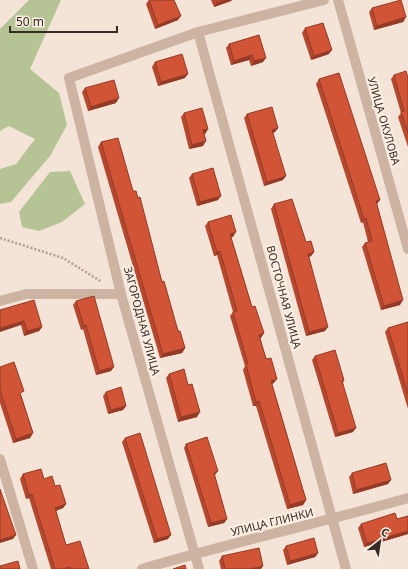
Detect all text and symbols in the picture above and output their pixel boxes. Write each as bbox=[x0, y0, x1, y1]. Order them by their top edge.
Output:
scale bar bbox=[10, 8, 117, 34]
text: 50 m bbox=[16, 13, 44, 30]
street label: УЛИЦА ОКУЛОВА bbox=[365, 75, 405, 168]
street label: ВОСТОЧНАЯ УЛИЦА bbox=[263, 244, 306, 351]
street label: ЗАГОРОДНАЯ УЛИЦА bbox=[121, 265, 164, 378]
street label: УЛИЦА ГЛИНКИ bbox=[229, 504, 315, 539]
north arrow bbox=[360, 521, 400, 561]
text: С bbox=[378, 524, 392, 540]

